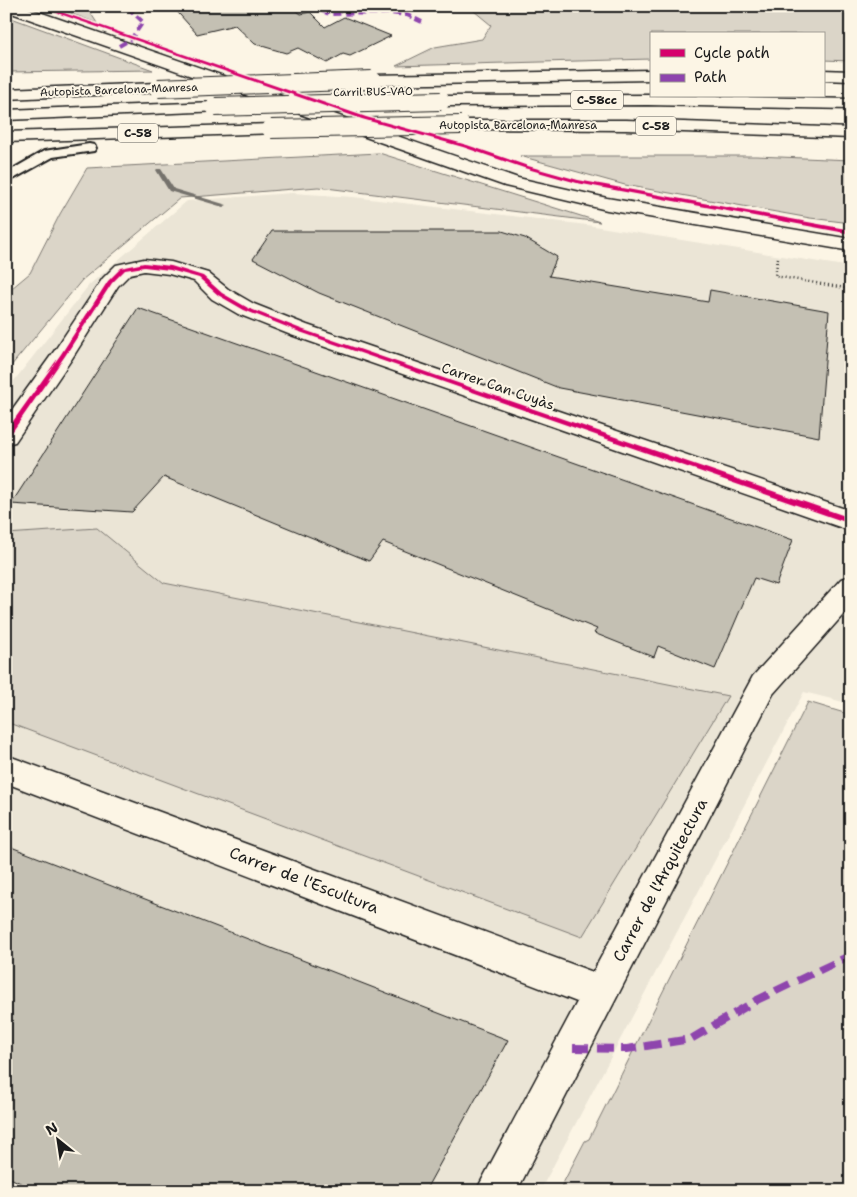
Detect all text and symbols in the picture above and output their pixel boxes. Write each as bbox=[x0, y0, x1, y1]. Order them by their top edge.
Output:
legend bbox=[650, 32, 824, 98]
text: Cycle path bbox=[694, 43, 770, 63]
text: Path bbox=[694, 67, 727, 87]
street label: Autopista Barcelona-Manresa bbox=[40, 80, 198, 100]
street label: Carril BUS-VAO bbox=[333, 84, 413, 100]
road number: C-58cc bbox=[571, 90, 623, 110]
road number: C-58 bbox=[636, 116, 676, 136]
street label: Autopista Barcelona-Manresa bbox=[439, 118, 597, 133]
road number: C-58 bbox=[118, 124, 158, 142]
street label: Carrer Can Cuyàs bbox=[439, 358, 557, 414]
street label: Carrer de l'Arquitectura bbox=[608, 795, 712, 965]
street label: Carrer de l'Escultura bbox=[226, 842, 382, 918]
north arrow bbox=[32, 1114, 82, 1164]
text: N bbox=[42, 1118, 61, 1139]

